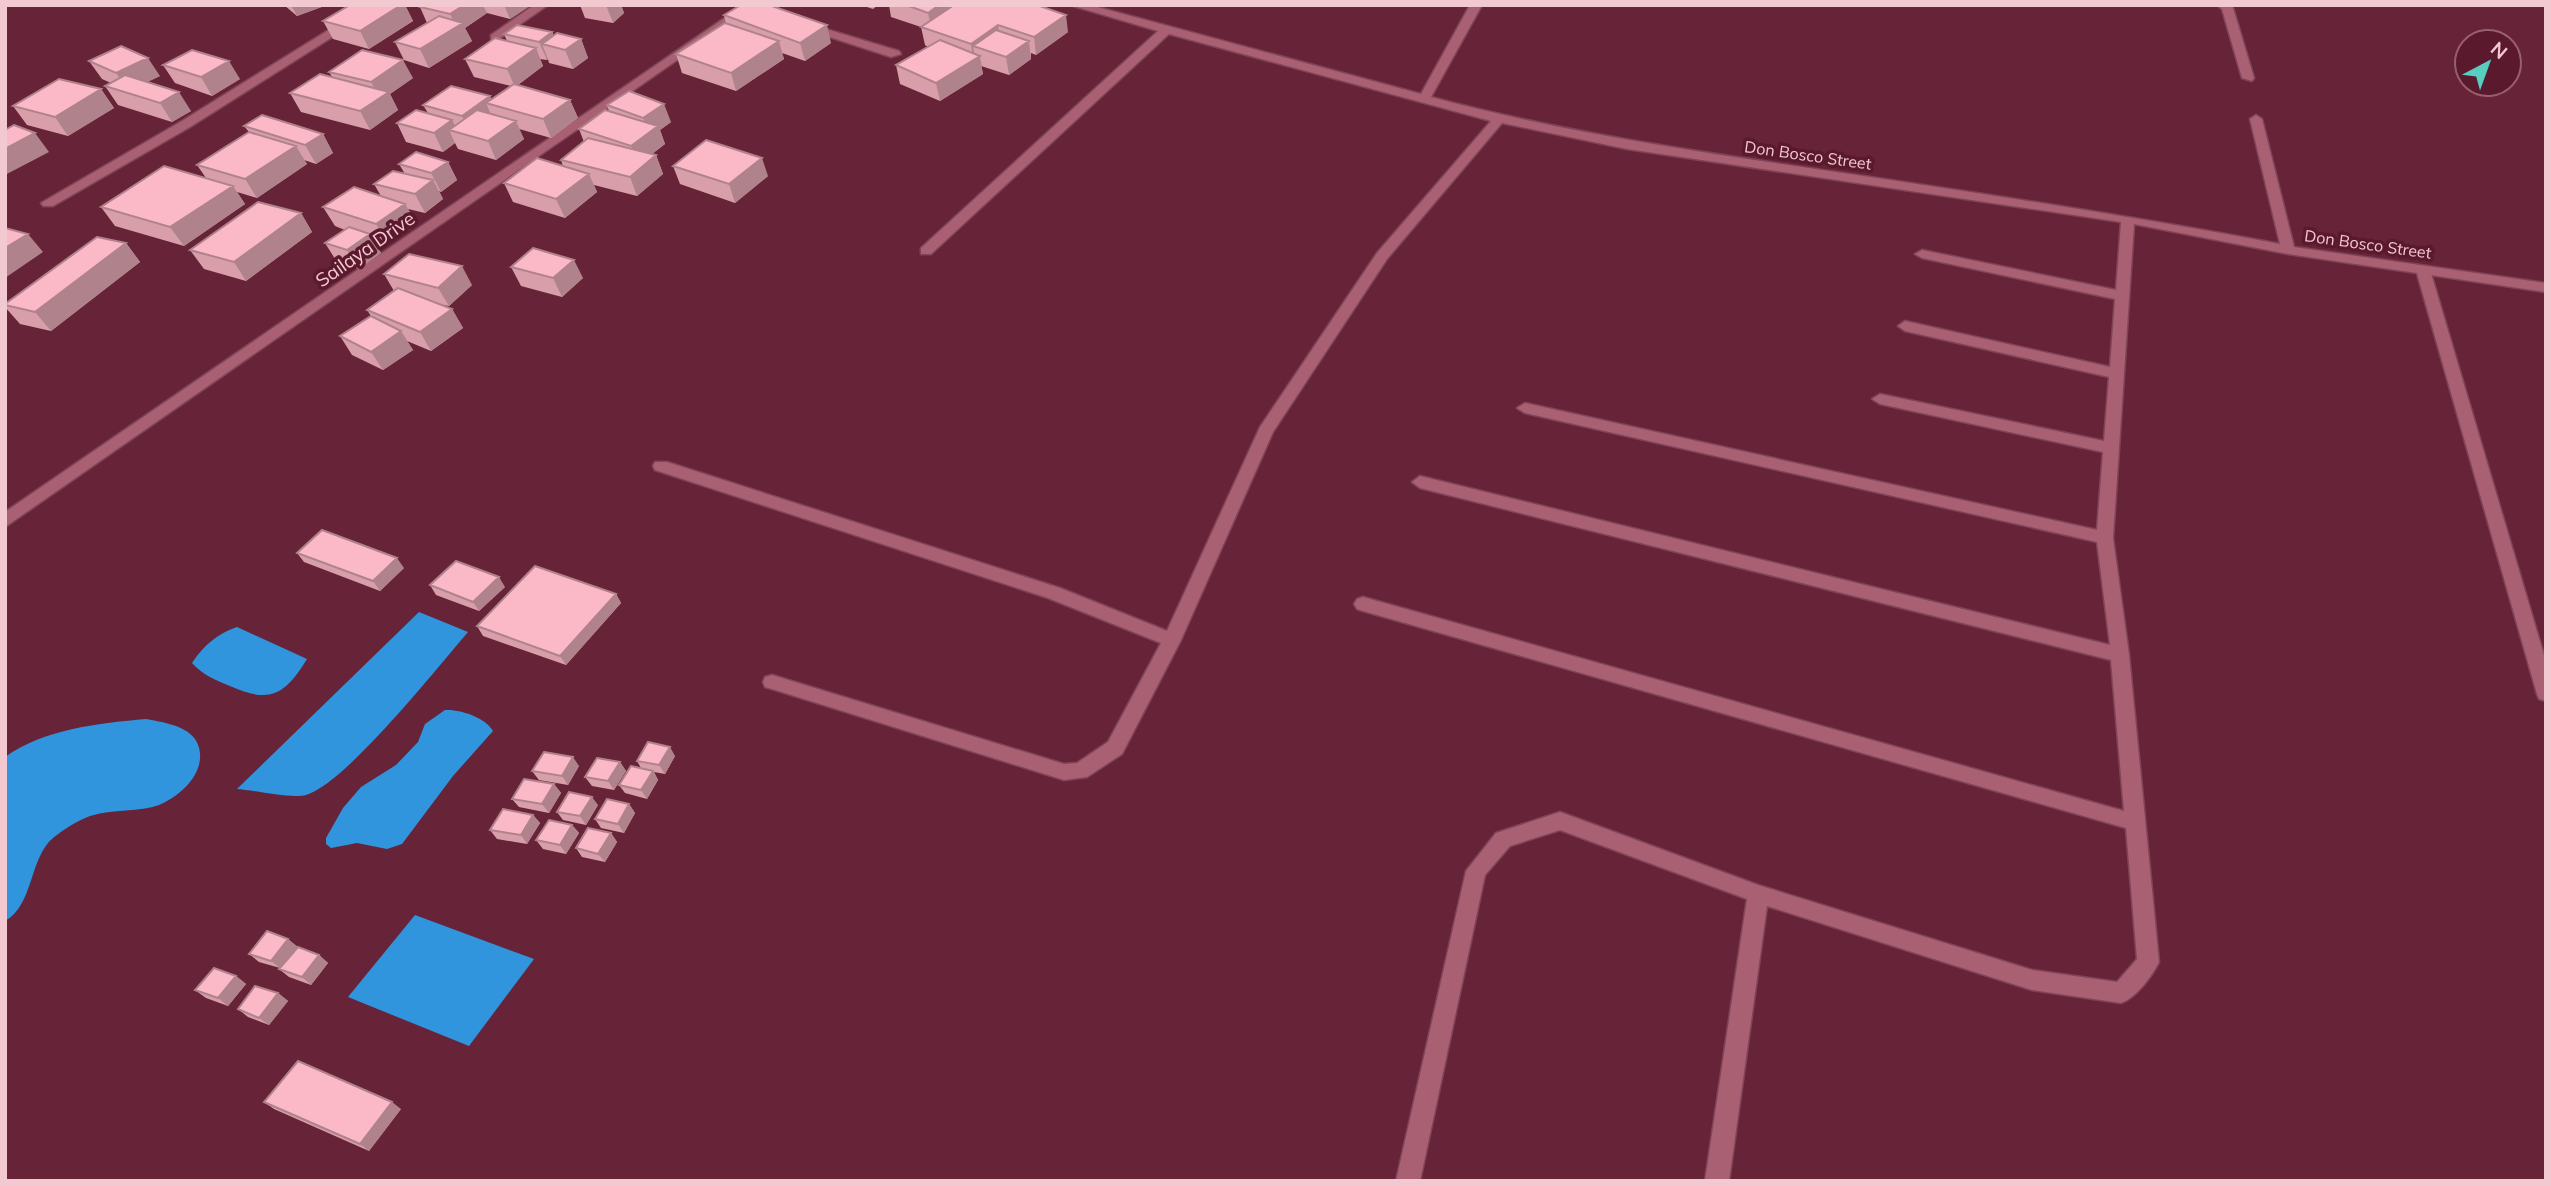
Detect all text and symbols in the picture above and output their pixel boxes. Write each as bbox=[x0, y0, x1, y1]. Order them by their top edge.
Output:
north arrow bbox=[2453, 28, 2523, 98]
text: N bbox=[2486, 36, 2512, 64]
street label: Don Bosco Street bbox=[1743, 136, 1873, 174]
street label: Sailaya Drive bbox=[311, 206, 419, 292]
street label: Don Bosco Street bbox=[2303, 225, 2433, 263]

